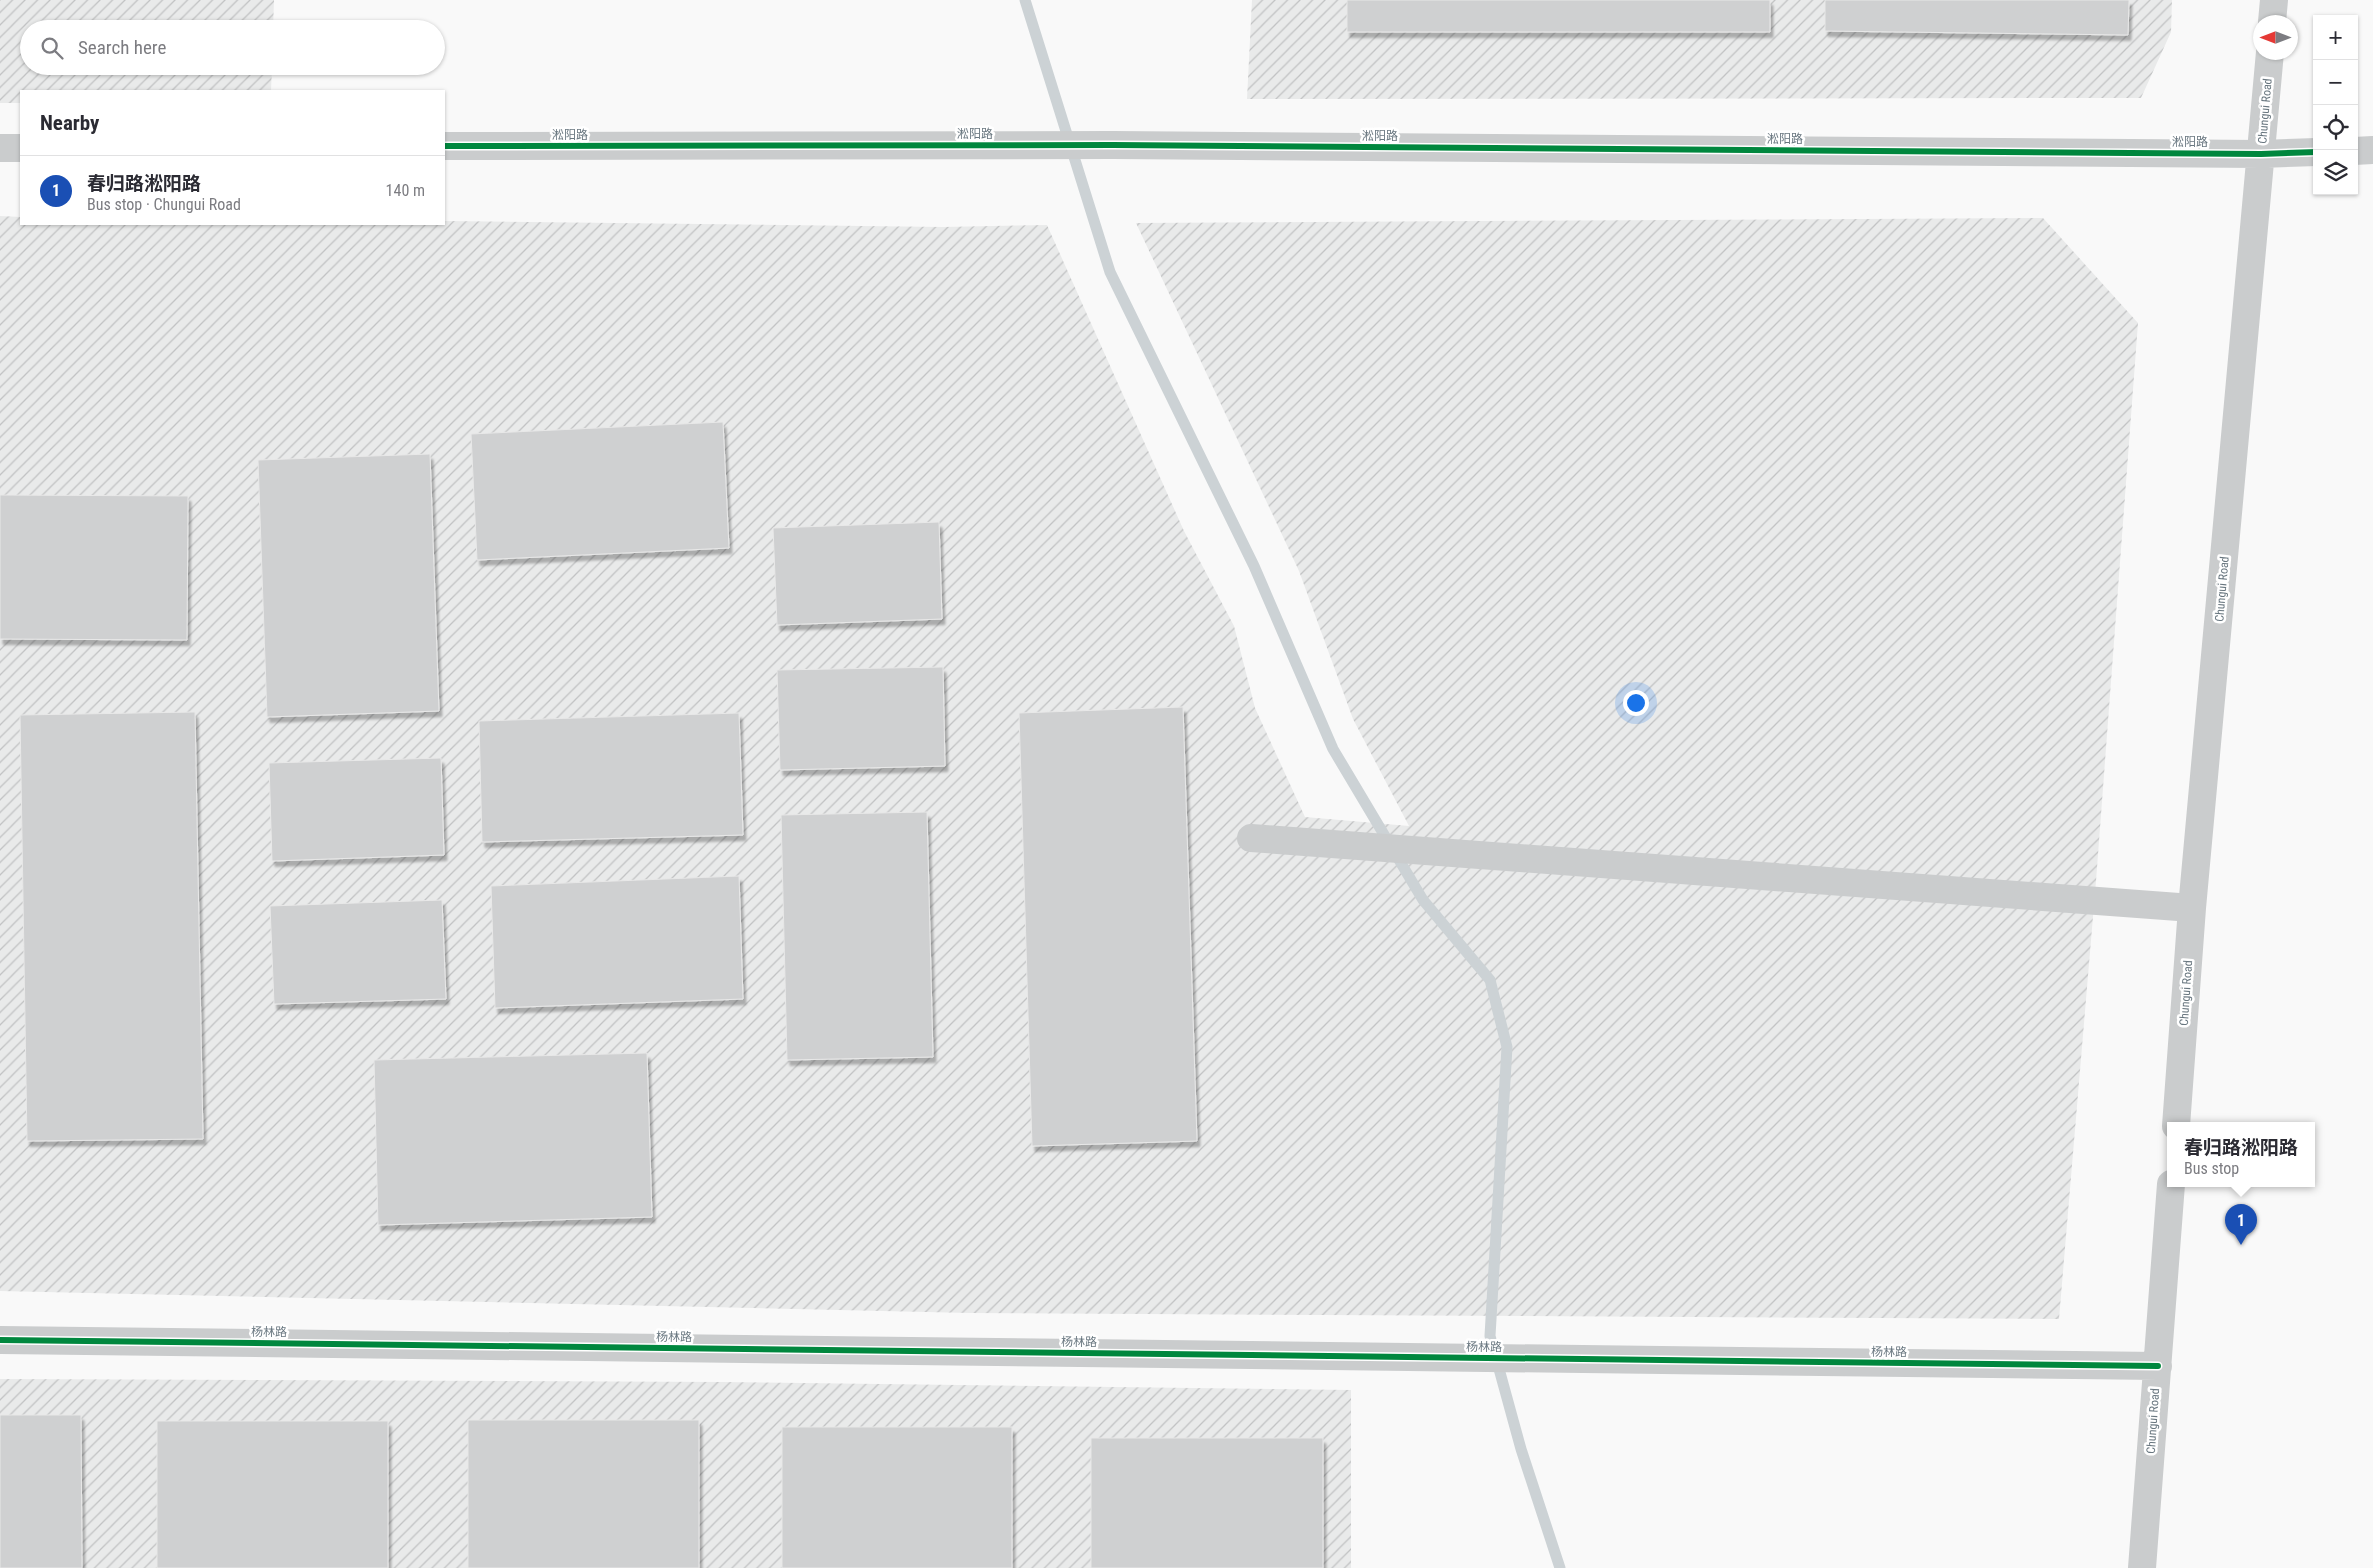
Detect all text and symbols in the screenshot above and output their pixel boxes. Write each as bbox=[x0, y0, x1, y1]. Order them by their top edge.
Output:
north arrow bbox=[2253, 15, 2298, 60]
map controls bbox=[2313, 15, 2358, 195]
button: + bbox=[2313, 15, 2358, 60]
search box bbox=[20, 20, 445, 75]
icon: search bbox=[38, 34, 66, 62]
text: Search here bbox=[78, 36, 166, 59]
button: − bbox=[2313, 60, 2358, 105]
street label: Chungui Road bbox=[2255, 78, 2275, 144]
button: locate bbox=[2313, 105, 2358, 150]
text: Nearby bbox=[40, 111, 99, 135]
street label: 淞阳路 bbox=[957, 127, 993, 141]
street label: 淞阳路 bbox=[552, 128, 588, 142]
street label: 淞阳路 bbox=[1362, 129, 1398, 143]
street label: 淞阳路 bbox=[1767, 132, 1803, 146]
street label: 淞阳路 bbox=[2172, 135, 2208, 149]
button: layers bbox=[2313, 150, 2358, 195]
text: 春归路淞阳路 bbox=[87, 172, 201, 195]
text: 1 bbox=[52, 181, 60, 200]
text: 140 m bbox=[386, 181, 425, 200]
text: Bus stop · Chungui Road bbox=[87, 195, 241, 214]
street label: Chungui Road bbox=[2212, 556, 2232, 622]
your location bbox=[1623, 690, 1649, 716]
street label: Chungui Road bbox=[2177, 960, 2195, 1026]
popup bbox=[2167, 1122, 2315, 1187]
text: 春归路淞阳路 bbox=[2184, 1136, 2298, 1159]
text: Bus stop bbox=[2184, 1159, 2239, 1178]
pin: 1 bbox=[2225, 1204, 2257, 1245]
street label: 杨林路 bbox=[251, 1325, 287, 1339]
street label: 杨林路 bbox=[656, 1330, 692, 1344]
street label: 杨林路 bbox=[1061, 1335, 1097, 1349]
street label: 杨林路 bbox=[1466, 1340, 1502, 1354]
street label: 杨林路 bbox=[1871, 1345, 1907, 1359]
street label: Chungui Road bbox=[2144, 1388, 2162, 1454]

